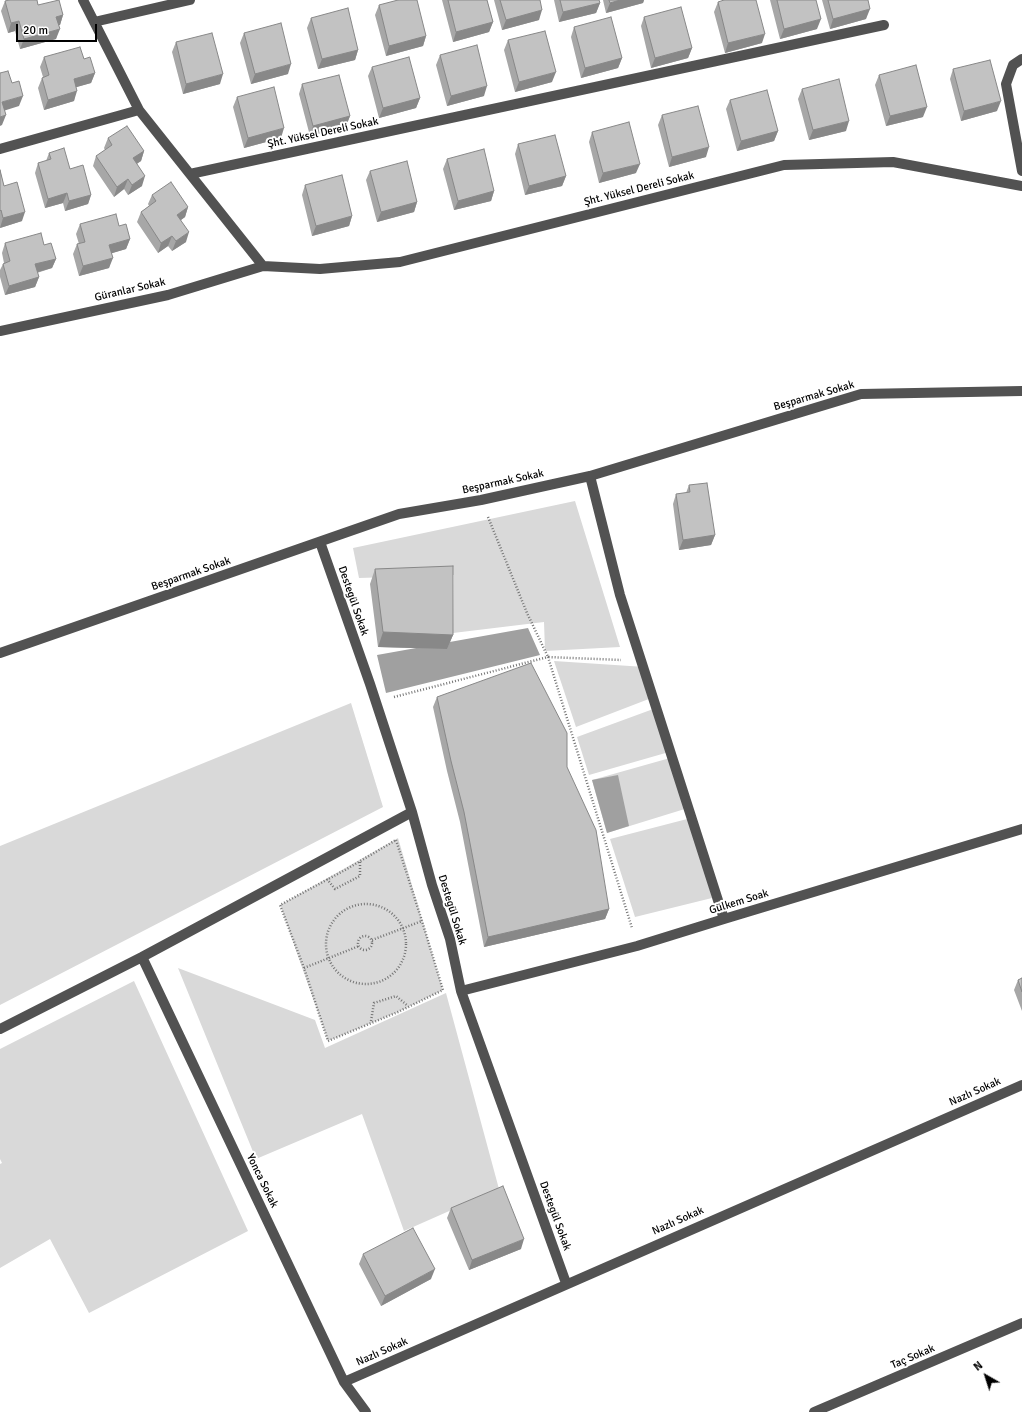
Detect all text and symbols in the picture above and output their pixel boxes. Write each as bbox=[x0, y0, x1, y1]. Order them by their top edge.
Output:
scale bar bbox=[18, 16, 99, 42]
text: 20 m bbox=[23, 23, 48, 38]
street label: Şht. Yüksel Dereli Sokak bbox=[266, 115, 380, 151]
street label: Şht. Yüksel Dereli Sokak bbox=[583, 169, 695, 209]
street label: Güranlar Sokak bbox=[93, 275, 167, 305]
street label: Beşparmak Sokak bbox=[772, 378, 856, 414]
street label: Beşparmak Sokak bbox=[461, 467, 545, 497]
street label: Beşparmak Sokak bbox=[150, 554, 232, 594]
street label: Destegül Sokak bbox=[335, 565, 371, 637]
street label: Destegül Sokak bbox=[435, 873, 469, 947]
street label: Gülkem Soak bbox=[708, 887, 770, 917]
street label: Nazlı Sokak bbox=[947, 1075, 1003, 1109]
street label: Yonca Sokak bbox=[243, 1152, 281, 1210]
street label: Destegül Sokak bbox=[536, 1180, 574, 1252]
street label: Nazlı Sokak bbox=[650, 1204, 706, 1238]
street label: Nazlı Sokak bbox=[354, 1335, 410, 1369]
street label: Taç Sokak bbox=[889, 1342, 937, 1372]
north arrow bbox=[966, 1356, 1006, 1396]
text: N bbox=[971, 1359, 985, 1374]

